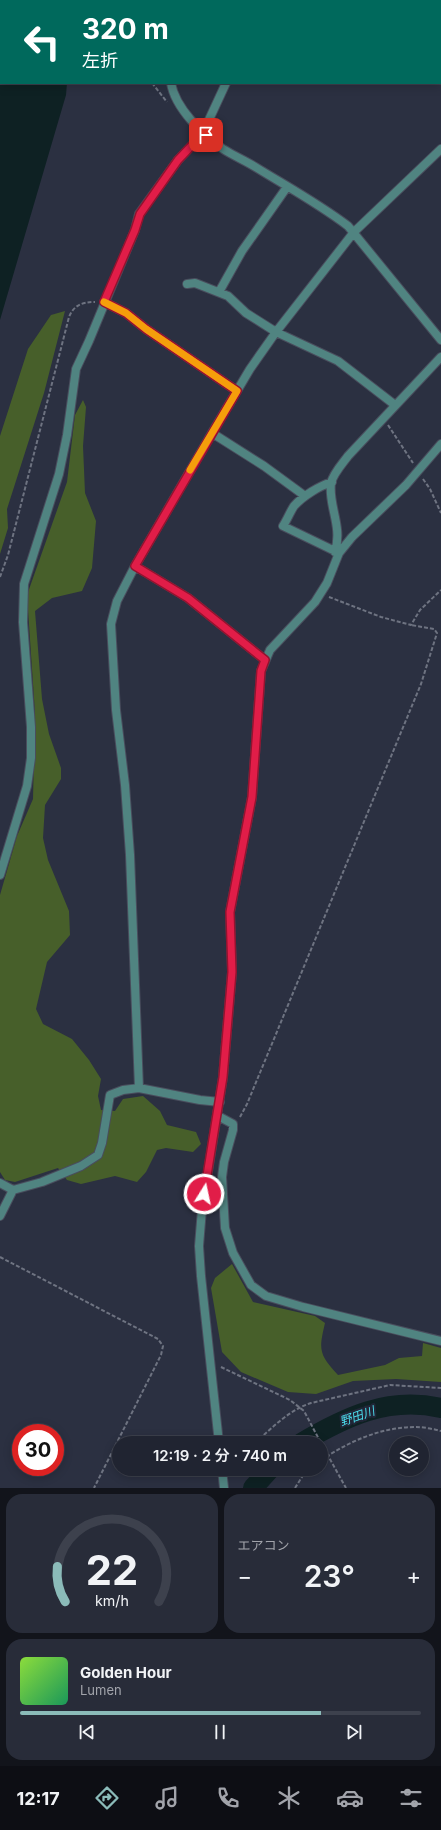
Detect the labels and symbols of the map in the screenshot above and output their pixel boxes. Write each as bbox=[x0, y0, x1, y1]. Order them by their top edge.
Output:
pin bbox=[189, 118, 223, 152]
position arrow bbox=[183, 1173, 225, 1215]
water label: 野田川 bbox=[338, 1402, 378, 1429]
speed limit sign: 30 bbox=[12, 1424, 64, 1476]

